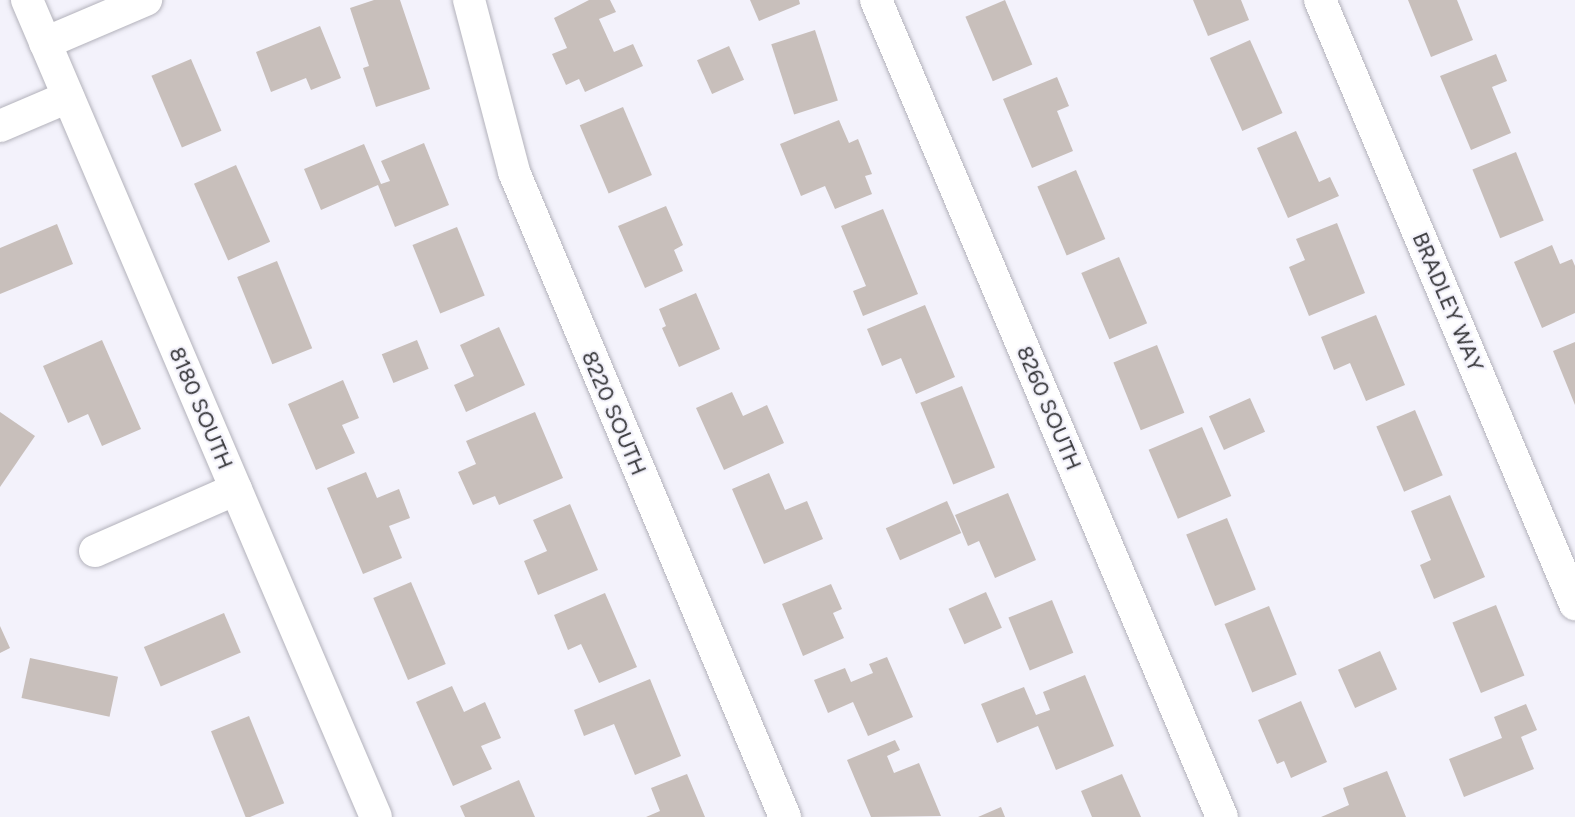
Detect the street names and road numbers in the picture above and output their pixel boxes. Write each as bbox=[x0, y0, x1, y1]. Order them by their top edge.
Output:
street label: BRADLEY WAY bbox=[1407, 228, 1489, 376]
street label: 8260 SOUTH bbox=[1011, 342, 1087, 474]
street label: 8180 SOUTH bbox=[163, 343, 239, 473]
street label: 8220 SOUTH bbox=[576, 347, 652, 479]

